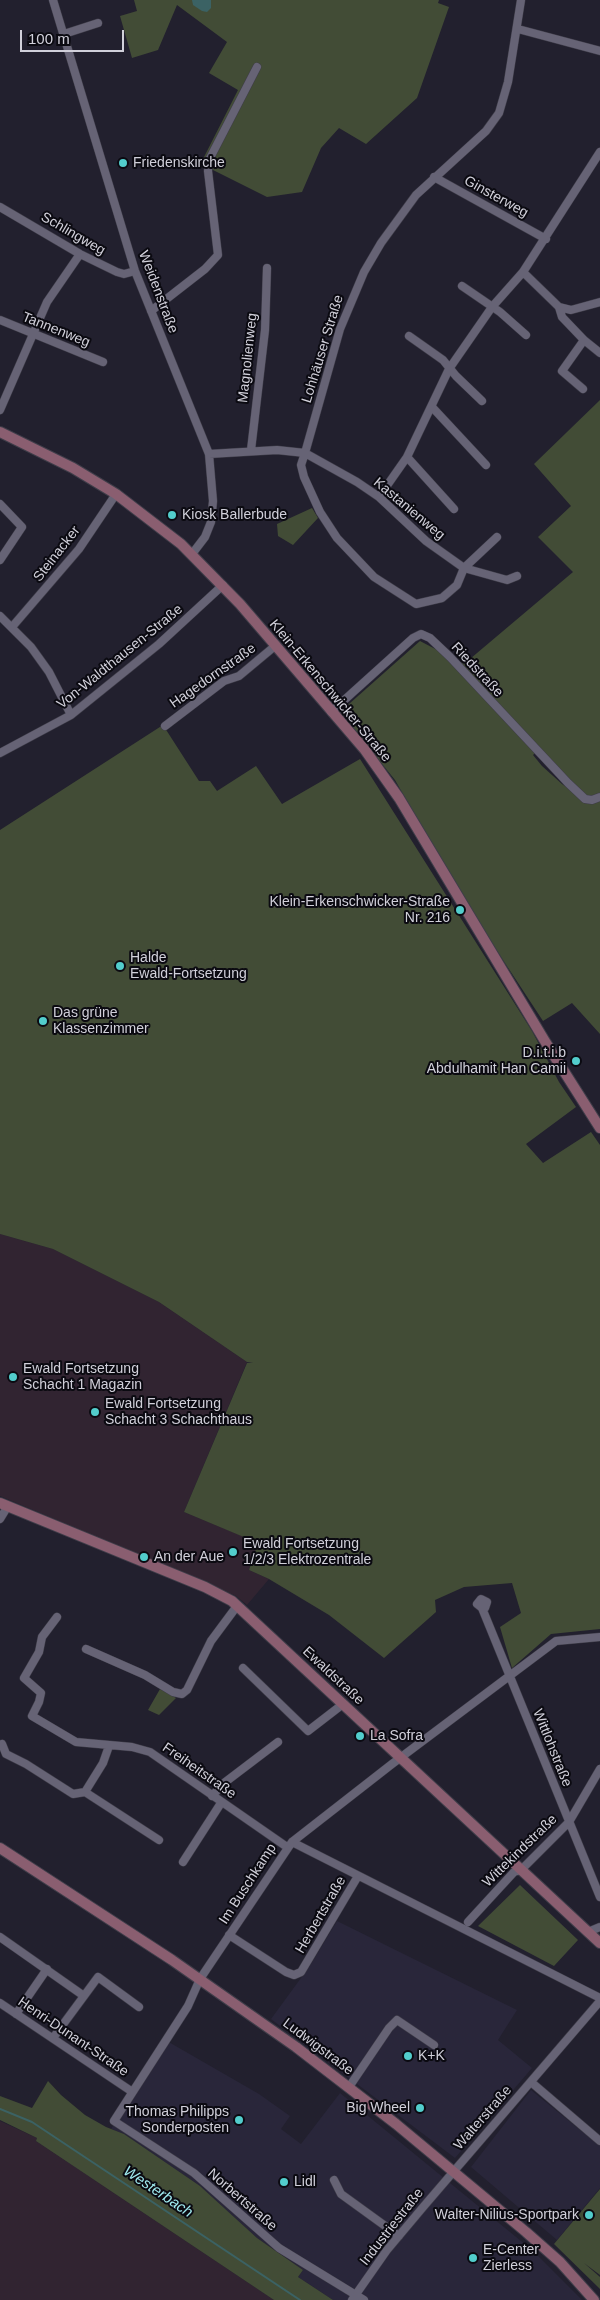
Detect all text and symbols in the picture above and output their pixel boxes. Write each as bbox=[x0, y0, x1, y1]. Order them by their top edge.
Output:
scale bar bbox=[22, 20, 126, 52]
text: 100 m bbox=[28, 30, 70, 47]
place label: Friedenskirche bbox=[133, 155, 225, 171]
marker: Friedenskirche bbox=[117, 157, 129, 169]
street label: Ginsterweg bbox=[461, 172, 531, 222]
street label: Schlingweg bbox=[38, 209, 108, 259]
street label: Weidenstraße bbox=[135, 248, 181, 336]
street label: Lohhäuser Straße bbox=[299, 293, 347, 405]
street label: Tannenweg bbox=[20, 309, 92, 351]
street label: Magnolienweg bbox=[235, 312, 261, 404]
street label: Kastanienweg bbox=[370, 474, 448, 544]
place label: Kiosk Ballerbude bbox=[182, 507, 287, 523]
marker: Kiosk Ballerbude bbox=[166, 509, 178, 521]
street label: Steinacker bbox=[30, 523, 84, 585]
street label: Von-Waldthausen-Straße bbox=[54, 601, 186, 713]
street label: Klein-Erkenschwicker-Straße bbox=[266, 616, 394, 766]
street label: Riedstraße bbox=[448, 639, 506, 701]
street label: Hagedornstraße bbox=[167, 640, 259, 712]
place label: Klein-Erkenschwicker-Straße Nr. 216 bbox=[270, 894, 450, 926]
marker: Klein-Erkenschwicker-Straße Nr. 216 bbox=[454, 904, 466, 916]
place label: Halde Ewald-Fortsetzung bbox=[130, 950, 247, 982]
marker: Halde Ewald-Fortsetzung bbox=[114, 960, 126, 972]
place label: Das grüne Klassenzimmer bbox=[53, 1005, 149, 1038]
marker: Das grüne Klassenzimmer bbox=[37, 1015, 49, 1027]
place label: D.i.t.i.b Abdulhamit Han Camii bbox=[427, 1045, 566, 1078]
marker: D.i.t.i.b Abdulhamit Han Camii bbox=[570, 1055, 582, 1067]
place label: Ewald Fortsetzung Schacht 1 Magazin bbox=[23, 1361, 142, 1394]
marker: Ewald Fortsetzung Schacht 1 Magazin bbox=[7, 1371, 19, 1383]
place label: Ewald Fortsetzung Schacht 3 Schachthaus bbox=[105, 1396, 252, 1428]
marker: Ewald Fortsetzung Schacht 3 Schachthaus bbox=[89, 1406, 101, 1418]
place label: Ewald Fortsetzung 1/2/3 Elektrozentrale bbox=[243, 1536, 371, 1568]
marker: Ewald Fortsetzung 1/2/3 Elektrozentrale bbox=[227, 1546, 239, 1558]
place label: An der Aue bbox=[154, 1549, 224, 1565]
marker: An der Aue bbox=[138, 1551, 150, 1563]
street label: Ewaldstraße bbox=[299, 1643, 367, 1709]
street label: Wittlohstraße bbox=[529, 1707, 575, 1789]
place label: La Sofra bbox=[370, 1728, 423, 1744]
marker: La Sofra bbox=[354, 1730, 366, 1742]
street label: Freiheitstraße bbox=[159, 1739, 239, 1803]
street label: Wittekindstraße bbox=[479, 1811, 561, 1891]
street label: Im Buschkamp bbox=[216, 1841, 280, 1927]
street label: Herbertstraße bbox=[292, 1873, 350, 1957]
street label: Henri-Dunant-Straße bbox=[14, 1994, 132, 2080]
street label: Ludwigstraße bbox=[279, 2015, 357, 2079]
place label: K+K bbox=[418, 2048, 445, 2064]
marker: K+K bbox=[402, 2050, 414, 2062]
street label: Walterstraße bbox=[451, 2082, 515, 2154]
place label: Big Wheel bbox=[346, 2100, 410, 2116]
marker: Big Wheel bbox=[414, 2102, 426, 2114]
place label: Thomas Philipps Sonderposten bbox=[126, 2104, 229, 2136]
marker: Thomas Philipps Sonderposten bbox=[233, 2114, 245, 2126]
water label: Westerbach bbox=[120, 2162, 196, 2222]
street label: Norbertstraße bbox=[204, 2165, 280, 2235]
place label: Lidl bbox=[294, 2174, 316, 2190]
marker: Lidl bbox=[278, 2176, 290, 2188]
street label: Industriestraße bbox=[357, 2185, 427, 2269]
place label: Walter-Nilius-Sportpark bbox=[435, 2207, 579, 2223]
marker: Walter-Nilius-Sportpark bbox=[583, 2209, 595, 2221]
place label: E-Center Zierless bbox=[483, 2242, 539, 2274]
marker: E-Center Zierless bbox=[467, 2252, 479, 2264]

